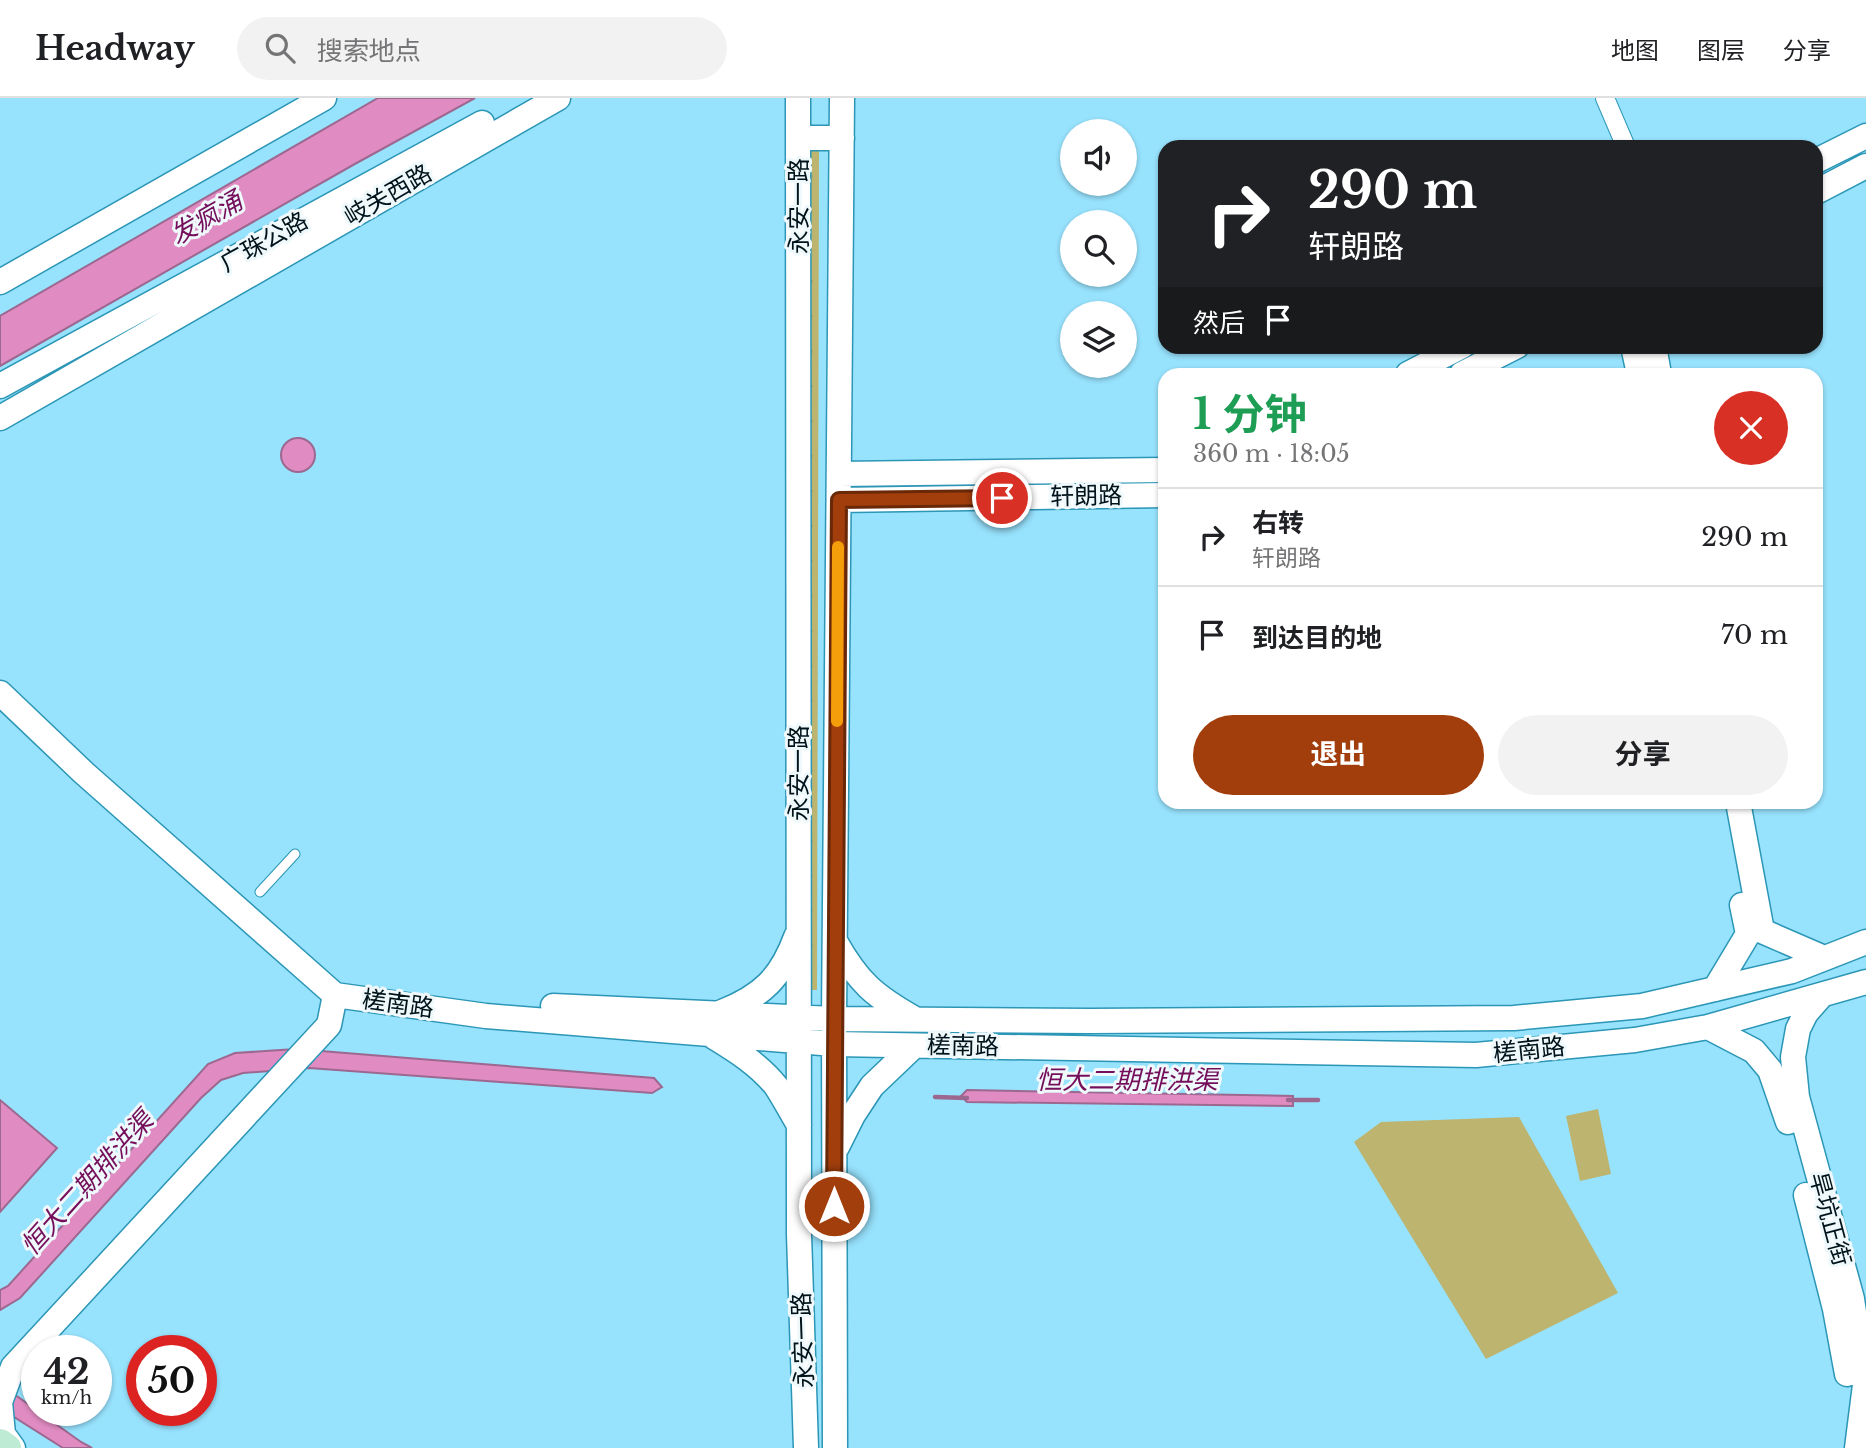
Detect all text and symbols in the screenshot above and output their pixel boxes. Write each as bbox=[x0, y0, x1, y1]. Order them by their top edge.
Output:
search box bbox=[237, 17, 727, 80]
text: Headway bbox=[35, 28, 195, 69]
icon: search bbox=[261, 29, 299, 67]
text: 搜索地点 bbox=[317, 35, 421, 67]
text: 地图 bbox=[1611, 36, 1659, 65]
text: 图层 bbox=[1697, 36, 1745, 65]
text: 分享 bbox=[1783, 36, 1831, 65]
map controls bbox=[1060, 119, 1137, 378]
button: sound bbox=[1060, 119, 1137, 196]
street label: 岐关西路 bbox=[339, 158, 437, 231]
street label: 永安一路 bbox=[784, 158, 813, 254]
text: 290 m bbox=[1308, 160, 1477, 221]
icon: right bbox=[1193, 168, 1284, 259]
water label: 发疯涌 bbox=[164, 183, 250, 251]
street label: 广珠公路 bbox=[215, 206, 313, 278]
button: search bbox=[1060, 210, 1137, 287]
text: 轩朗路 bbox=[1308, 227, 1404, 267]
button: layers bbox=[1060, 301, 1137, 378]
icon: arrive bbox=[1259, 301, 1297, 339]
text: 然后 bbox=[1193, 307, 1245, 339]
text: 1 分钟 bbox=[1193, 388, 1306, 440]
button: close bbox=[1714, 391, 1788, 465]
text: 360 m · 18:05 bbox=[1193, 440, 1350, 468]
pin bbox=[972, 468, 1032, 528]
icon: arrive bbox=[983, 479, 1021, 517]
street label: 轩朗路 bbox=[1050, 480, 1122, 511]
text: 右转 bbox=[1252, 507, 1304, 539]
icon: right bbox=[1193, 518, 1231, 556]
text: 290 m bbox=[1701, 521, 1788, 553]
text: 轩朗路 bbox=[1252, 544, 1321, 572]
icon: arrive bbox=[1193, 616, 1231, 654]
text: 70 m bbox=[1721, 619, 1788, 651]
text: 到达目的地 bbox=[1252, 622, 1382, 654]
button: 退出 bbox=[1193, 715, 1484, 795]
button: 分享 bbox=[1498, 715, 1788, 795]
street label: 永安一路 bbox=[784, 725, 813, 821]
street label: 槎南路 bbox=[360, 984, 436, 1023]
street label: 槎南路 bbox=[927, 1030, 999, 1061]
street label: 槎南路 bbox=[1492, 1031, 1566, 1068]
water label: 恒大二期排洪渠 bbox=[1036, 1064, 1222, 1096]
water label: 恒大二期排洪渠 bbox=[14, 1102, 162, 1261]
position arrow bbox=[797, 1169, 871, 1243]
street label: 旱坑正街 bbox=[1804, 1169, 1857, 1269]
street label: 永安一路 bbox=[786, 1292, 819, 1388]
speed limit sign: 50 bbox=[126, 1335, 217, 1426]
text: 42 bbox=[43, 1350, 90, 1393]
text: km/h bbox=[41, 1387, 92, 1409]

